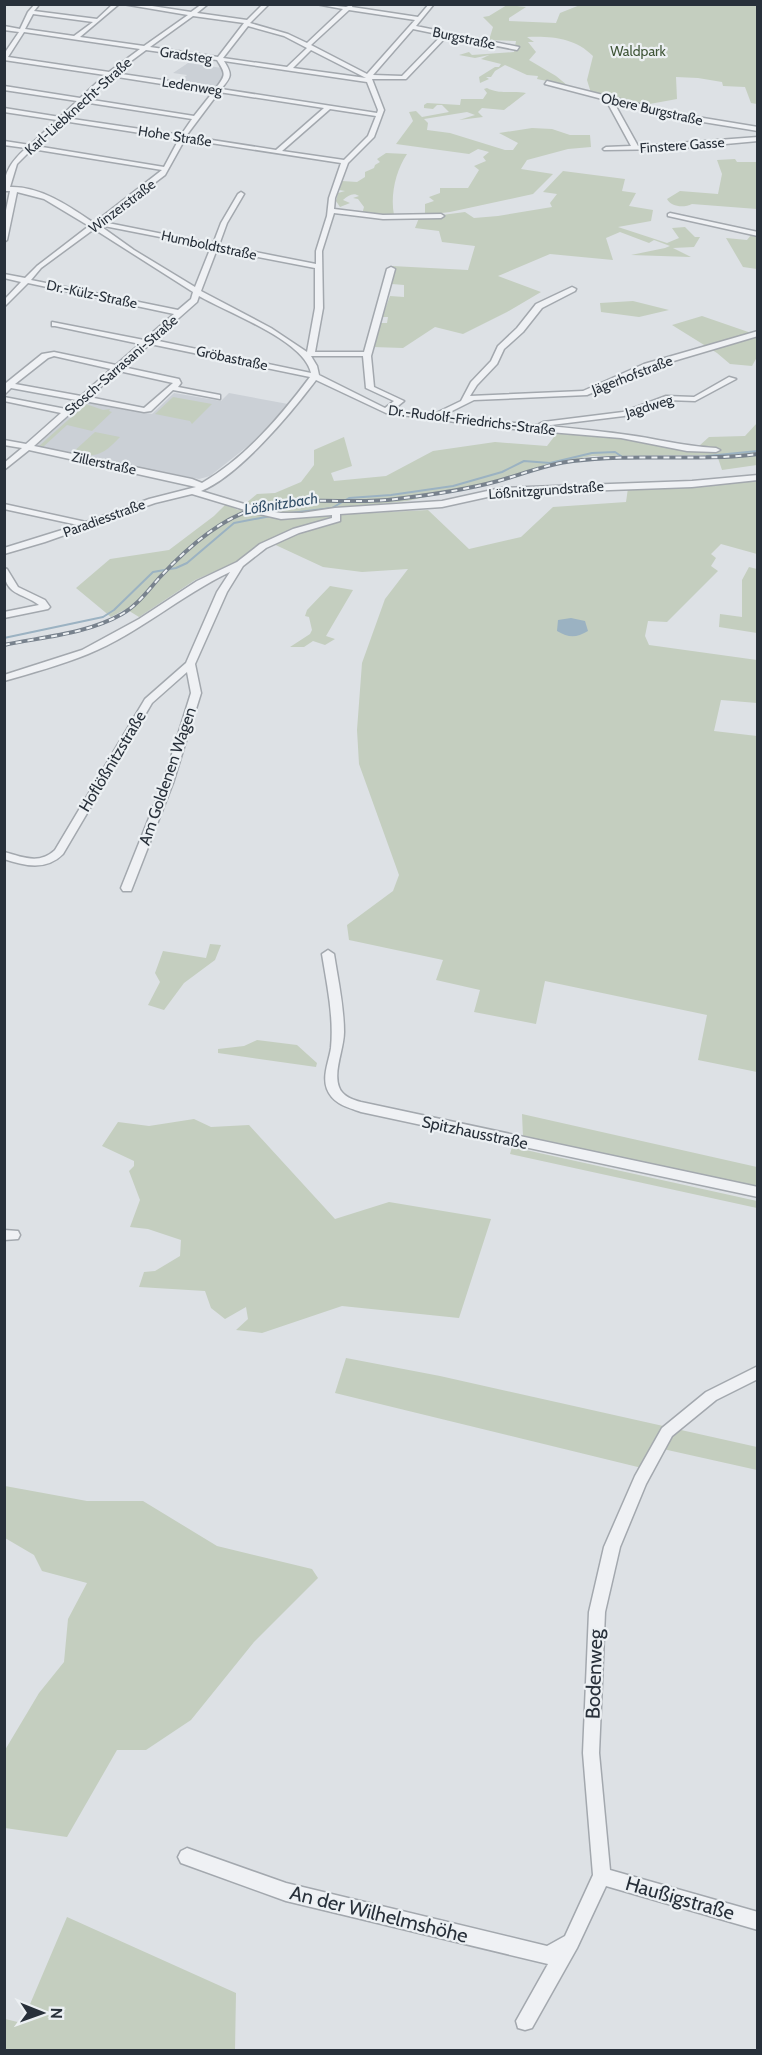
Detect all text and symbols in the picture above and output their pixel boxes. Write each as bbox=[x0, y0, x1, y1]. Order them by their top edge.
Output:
street label: Burgstraße bbox=[431, 23, 497, 53]
street label: Gradsteg bbox=[159, 42, 214, 68]
park label: Waldpark bbox=[610, 42, 667, 60]
street label: Karl-Liebknecht-Straße bbox=[21, 53, 135, 159]
street label: Ledenweg bbox=[161, 72, 225, 100]
street label: Obere Burgstraße bbox=[599, 89, 705, 129]
street label: Hohe Straße bbox=[137, 121, 213, 151]
street label: Finstere Gasse bbox=[639, 133, 725, 157]
street label: Winzerstraße bbox=[85, 175, 159, 237]
street label: Humboldtstraße bbox=[160, 226, 258, 264]
street label: Dr.-Külz-Straße bbox=[45, 276, 139, 312]
street label: Stosch-Sarrasani-Straße bbox=[61, 311, 181, 419]
street label: Gröbastraße bbox=[195, 342, 269, 374]
street label: Jägerhofstraße bbox=[588, 351, 675, 399]
street label: Jagdweg bbox=[622, 390, 676, 422]
street label: Dr.-Rudolf-Friedrichs-Straße bbox=[387, 401, 557, 439]
street label: Zillerstraße bbox=[70, 447, 138, 479]
street label: Lößnitzgrundstraße bbox=[488, 477, 604, 503]
water label: Lößnitzbach bbox=[243, 489, 319, 519]
street label: Paradiesstraße bbox=[61, 495, 147, 541]
street label: Am Goldenen Wagen bbox=[135, 705, 200, 848]
street label: Hoflößnitzstraße bbox=[75, 708, 150, 815]
street label: Spitzhausstraße bbox=[420, 1112, 530, 1153]
street label: Bodenweg bbox=[580, 1628, 608, 1719]
street label: Haußigstraße bbox=[623, 1871, 737, 1925]
street label: An der Wilhelmshöhe bbox=[288, 1880, 470, 1948]
north arrow bbox=[12, 1983, 72, 2043]
text: N bbox=[47, 2007, 66, 2019]

